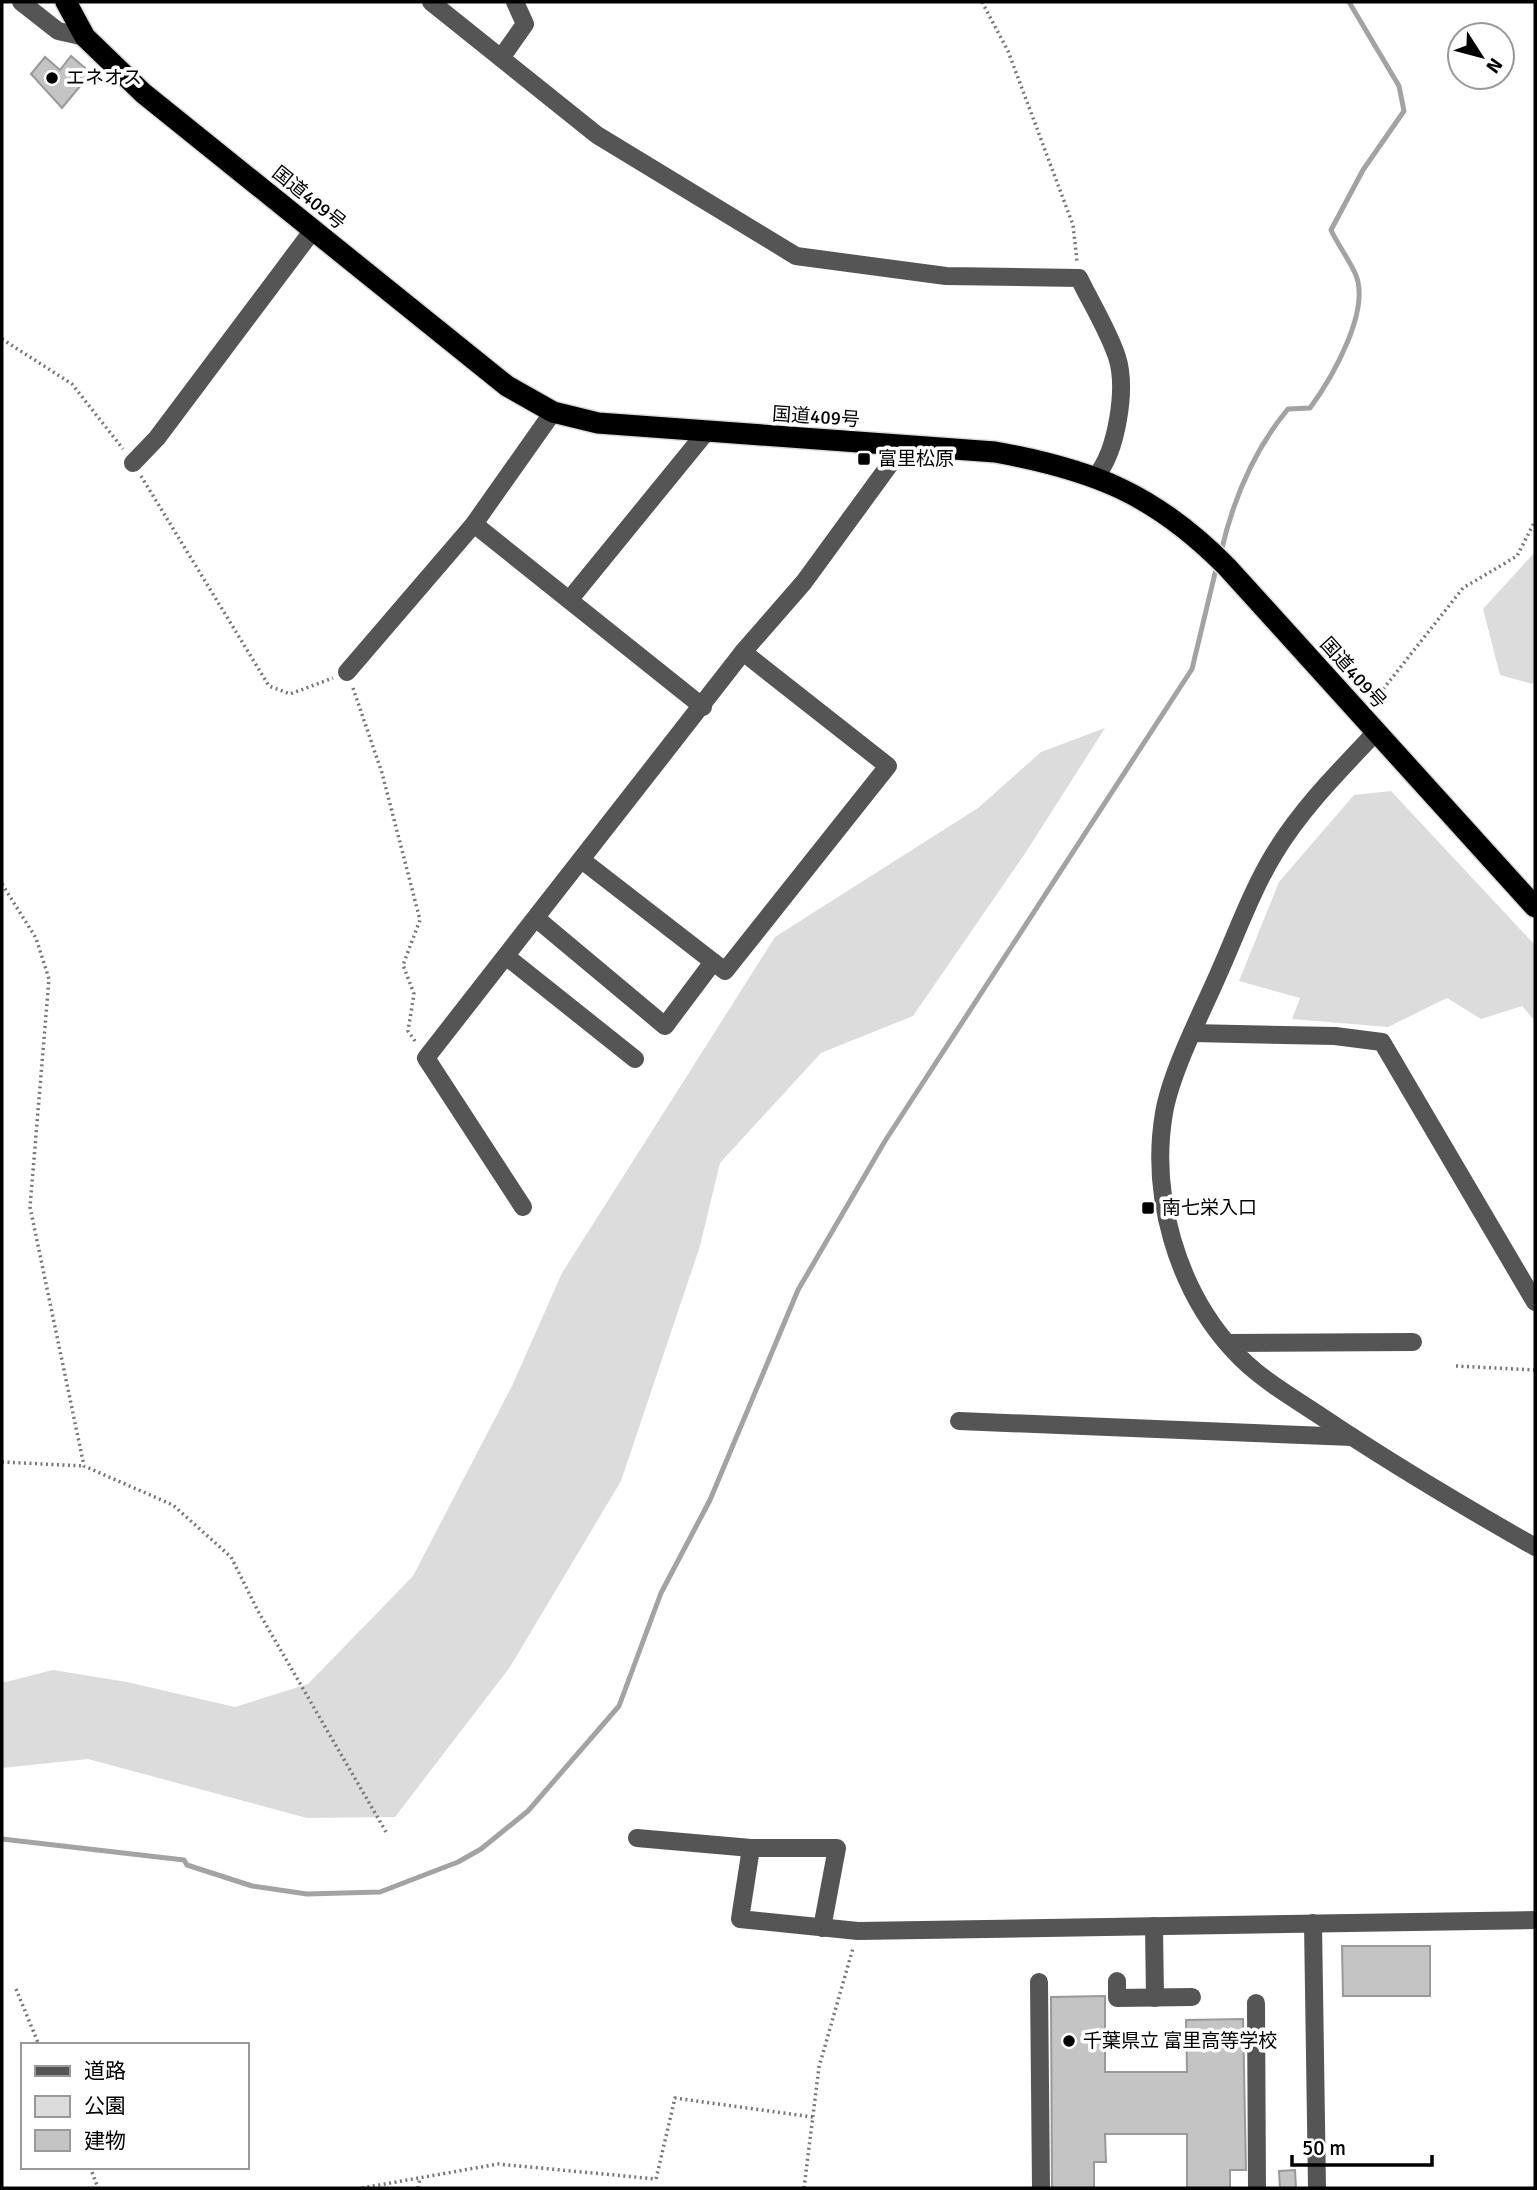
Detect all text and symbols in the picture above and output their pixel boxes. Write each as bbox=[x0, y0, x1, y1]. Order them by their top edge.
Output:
north arrow bbox=[1446, 21, 1516, 91]
text: N bbox=[1480, 53, 1508, 78]
place label: エネオス bbox=[66, 66, 142, 90]
marker: エネオス bbox=[44, 70, 60, 86]
street label: 国道409号 bbox=[267, 161, 351, 235]
street label: 国道409号 bbox=[771, 402, 861, 432]
place label: 富里松原 bbox=[878, 447, 954, 471]
marker: 富里松原 bbox=[856, 451, 872, 467]
street label: 国道409号 bbox=[1315, 632, 1391, 714]
place label: 南七栄入口 bbox=[1162, 1196, 1257, 1220]
marker: 南七栄入口 bbox=[1140, 1200, 1156, 1216]
place label: 千葉県立 富里高等学校 bbox=[1083, 2029, 1277, 2053]
marker: 千葉県立 富里高等学校 bbox=[1061, 2033, 1077, 2049]
legend bbox=[21, 2043, 248, 2169]
text: 道路 bbox=[84, 2058, 126, 2084]
text: 公園 bbox=[84, 2093, 126, 2119]
scale bar bbox=[1292, 2124, 1432, 2168]
text: 建物 bbox=[84, 2128, 126, 2154]
text: 50 m bbox=[1302, 2135, 1346, 2161]

